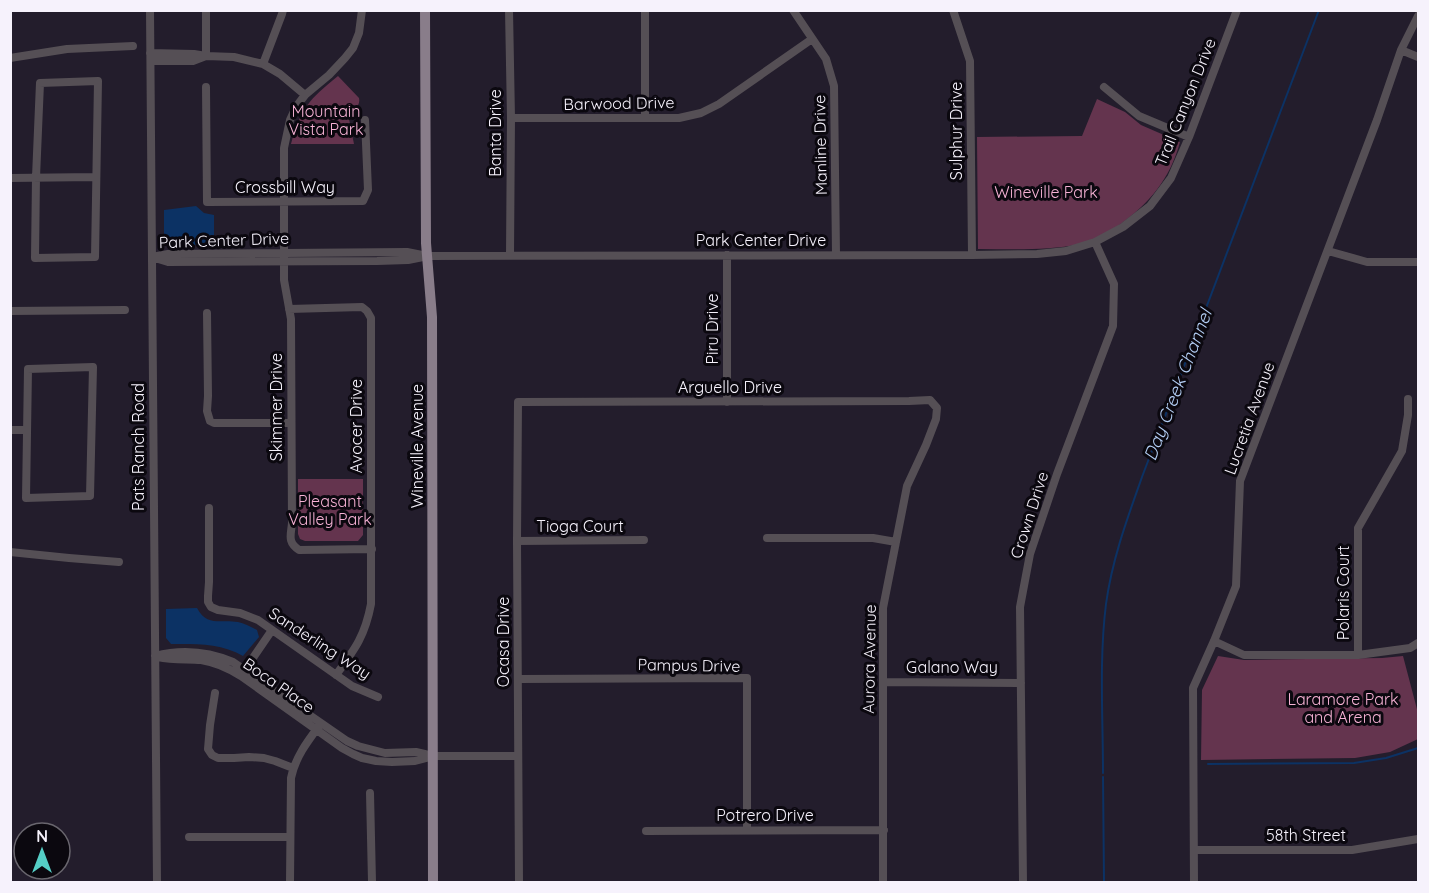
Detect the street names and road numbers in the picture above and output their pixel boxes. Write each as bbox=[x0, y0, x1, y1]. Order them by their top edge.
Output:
street label: Trail Canyon Drive bbox=[1150, 35, 1220, 169]
street label: Sulphur Drive bbox=[946, 82, 966, 180]
street label: Banta Drive bbox=[485, 89, 505, 177]
street label: Barwood Drive bbox=[563, 92, 675, 114]
street label: Manline Drive bbox=[809, 95, 831, 195]
street label: Crossbill Way bbox=[235, 177, 335, 197]
street label: Park Center Drive bbox=[158, 228, 290, 252]
street label: Park Center Drive bbox=[696, 230, 826, 250]
street label: Piru Drive bbox=[702, 293, 722, 365]
street label: Skimmer Drive bbox=[266, 353, 286, 461]
street label: Lucretia Avenue bbox=[1219, 359, 1279, 477]
street label: Arguello Drive bbox=[678, 377, 782, 397]
street label: Avocer Drive bbox=[346, 379, 366, 473]
street label: Pats Ranch Road bbox=[128, 383, 148, 511]
street label: Wineville Avenue bbox=[407, 384, 427, 508]
street label: Crown Drive bbox=[1006, 469, 1052, 561]
street label: Tioga Court bbox=[536, 516, 624, 536]
street label: Polaris Court bbox=[1333, 546, 1353, 640]
street label: Ocasa Drive bbox=[493, 597, 513, 687]
street label: Sanderling Way bbox=[265, 603, 375, 683]
street label: Aurora Avenue bbox=[858, 604, 880, 714]
street label: Boca Place bbox=[239, 653, 319, 717]
street label: Pampus Drive bbox=[637, 654, 741, 676]
street label: Galano Way bbox=[906, 657, 998, 677]
street label: Potrero Drive bbox=[716, 805, 814, 825]
street label: 58th Street bbox=[1266, 825, 1346, 845]

